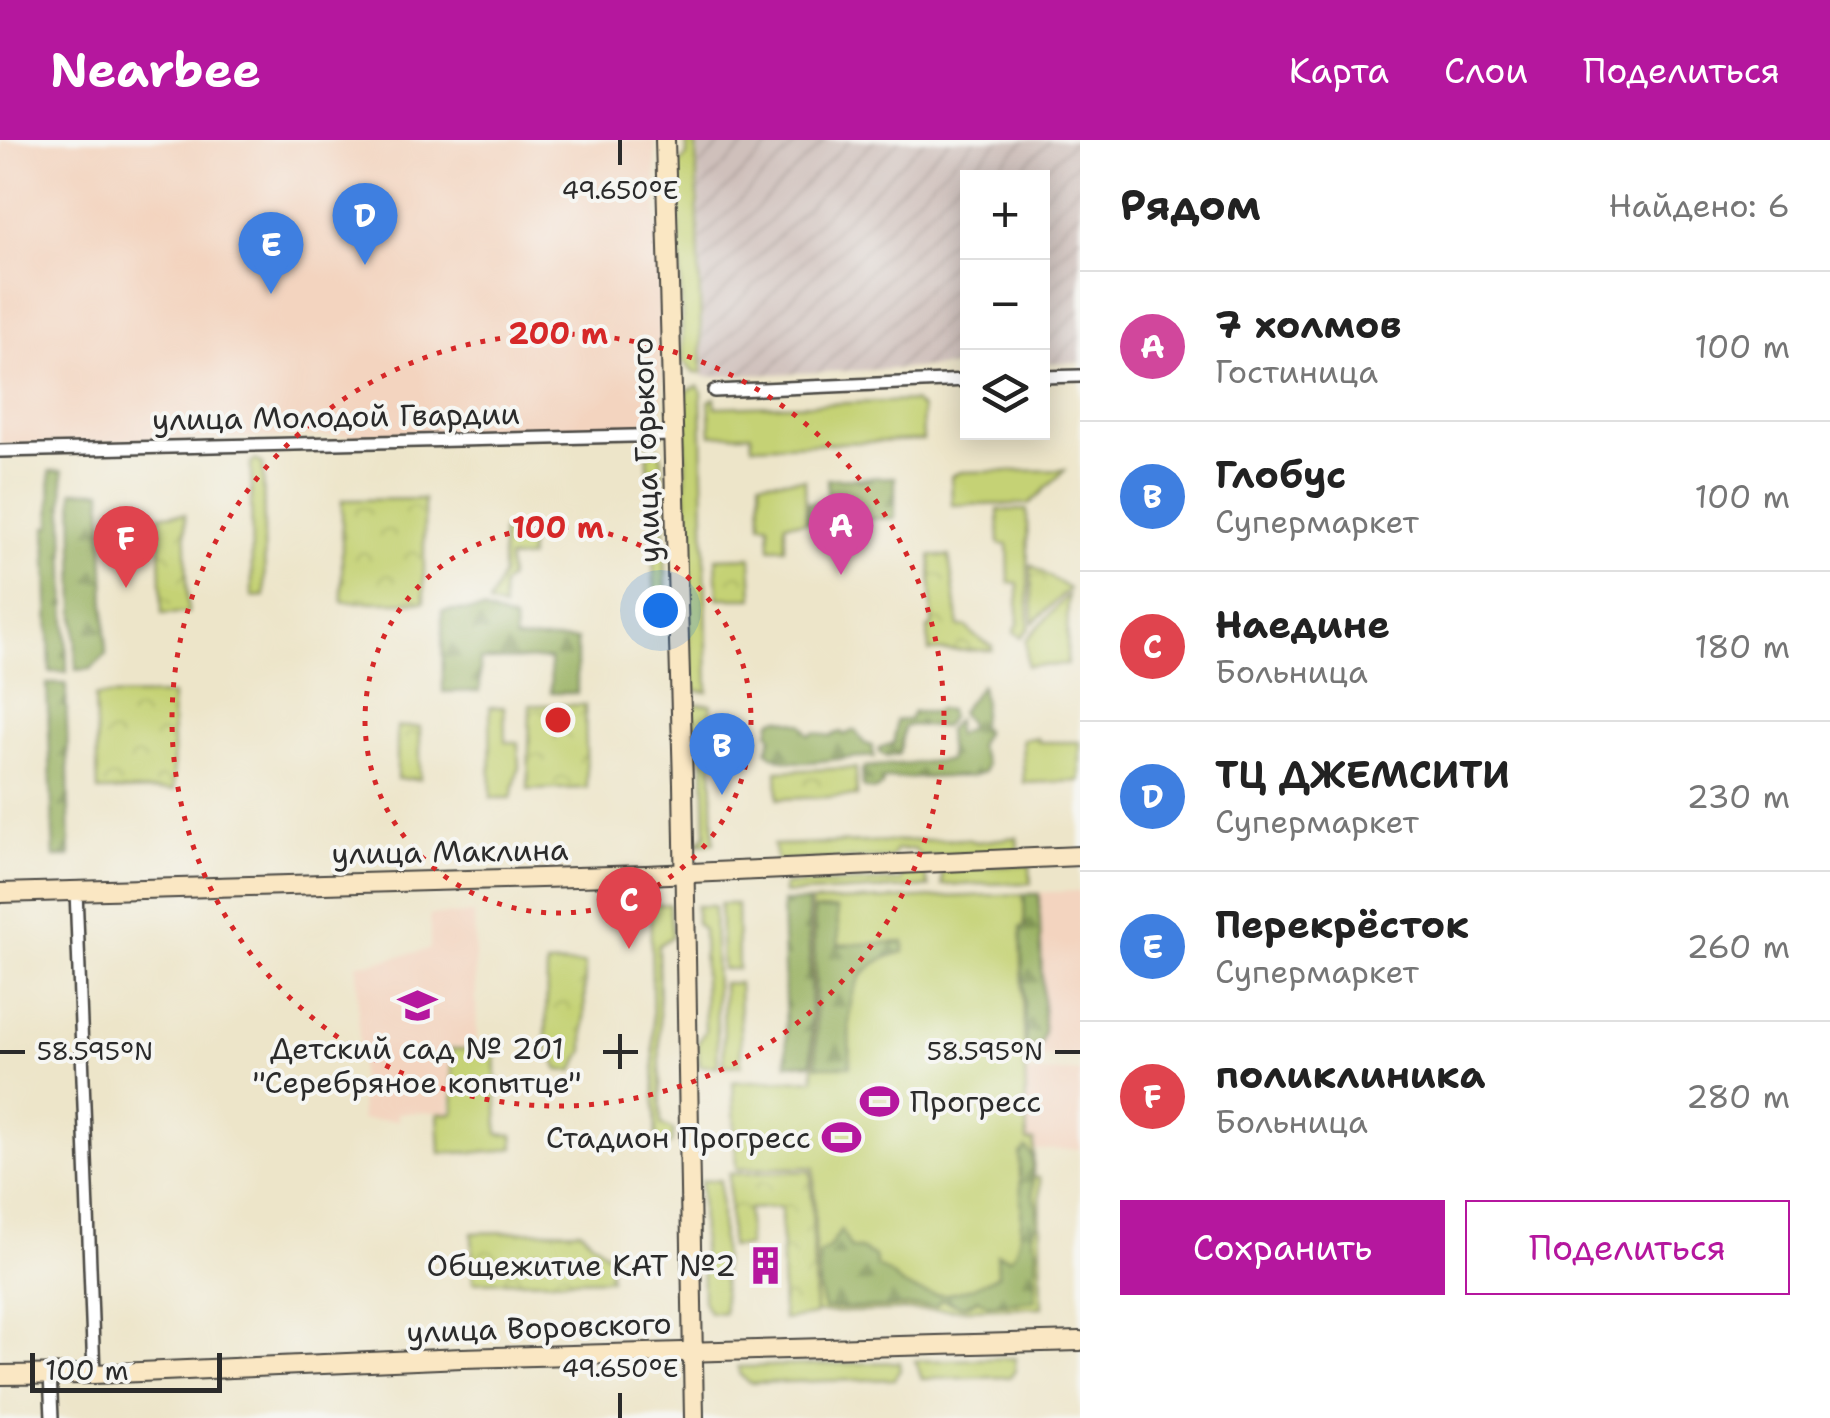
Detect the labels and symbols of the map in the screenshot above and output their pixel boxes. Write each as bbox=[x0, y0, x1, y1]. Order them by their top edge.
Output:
text: 49.650°E bbox=[562, 173, 678, 207]
pin: D bbox=[332, 182, 398, 265]
pin: E bbox=[238, 212, 304, 294]
text: 200 m bbox=[508, 313, 608, 354]
street label: улица Горького bbox=[621, 336, 670, 564]
street label: улица Молодой Гвардии bbox=[152, 393, 520, 440]
pin: A bbox=[808, 492, 874, 575]
pin: F bbox=[94, 506, 158, 588]
text: 100 m bbox=[512, 507, 604, 548]
your location bbox=[635, 585, 686, 636]
centre of rings bbox=[540, 702, 576, 738]
pin: B bbox=[690, 712, 754, 795]
street label: улица Маклина bbox=[331, 829, 569, 874]
pin: C bbox=[596, 866, 662, 949]
school or university icon: Детский сад № 201 "Серебряное копытце" bbox=[396, 984, 438, 1026]
place label: Детский сад № 201 "Серебряное копытце" bbox=[252, 1028, 582, 1103]
text: 58.595°N bbox=[37, 1034, 153, 1068]
text: 58.595°N bbox=[927, 1034, 1043, 1068]
sports icon: Прогресс bbox=[859, 1081, 901, 1123]
place label: Прогресс bbox=[910, 1081, 1041, 1122]
place label: Стадион Прогресс bbox=[546, 1117, 811, 1158]
sports icon: Стадион Прогресс bbox=[820, 1117, 862, 1159]
place label: Общежитие КАТ №2 bbox=[426, 1245, 736, 1286]
building icon: Общежитие КАТ №2 bbox=[745, 1245, 787, 1287]
street label: улица Воровского bbox=[406, 1302, 672, 1353]
scale bar bbox=[30, 1348, 222, 1392]
text: 49.650°E bbox=[562, 1351, 678, 1385]

